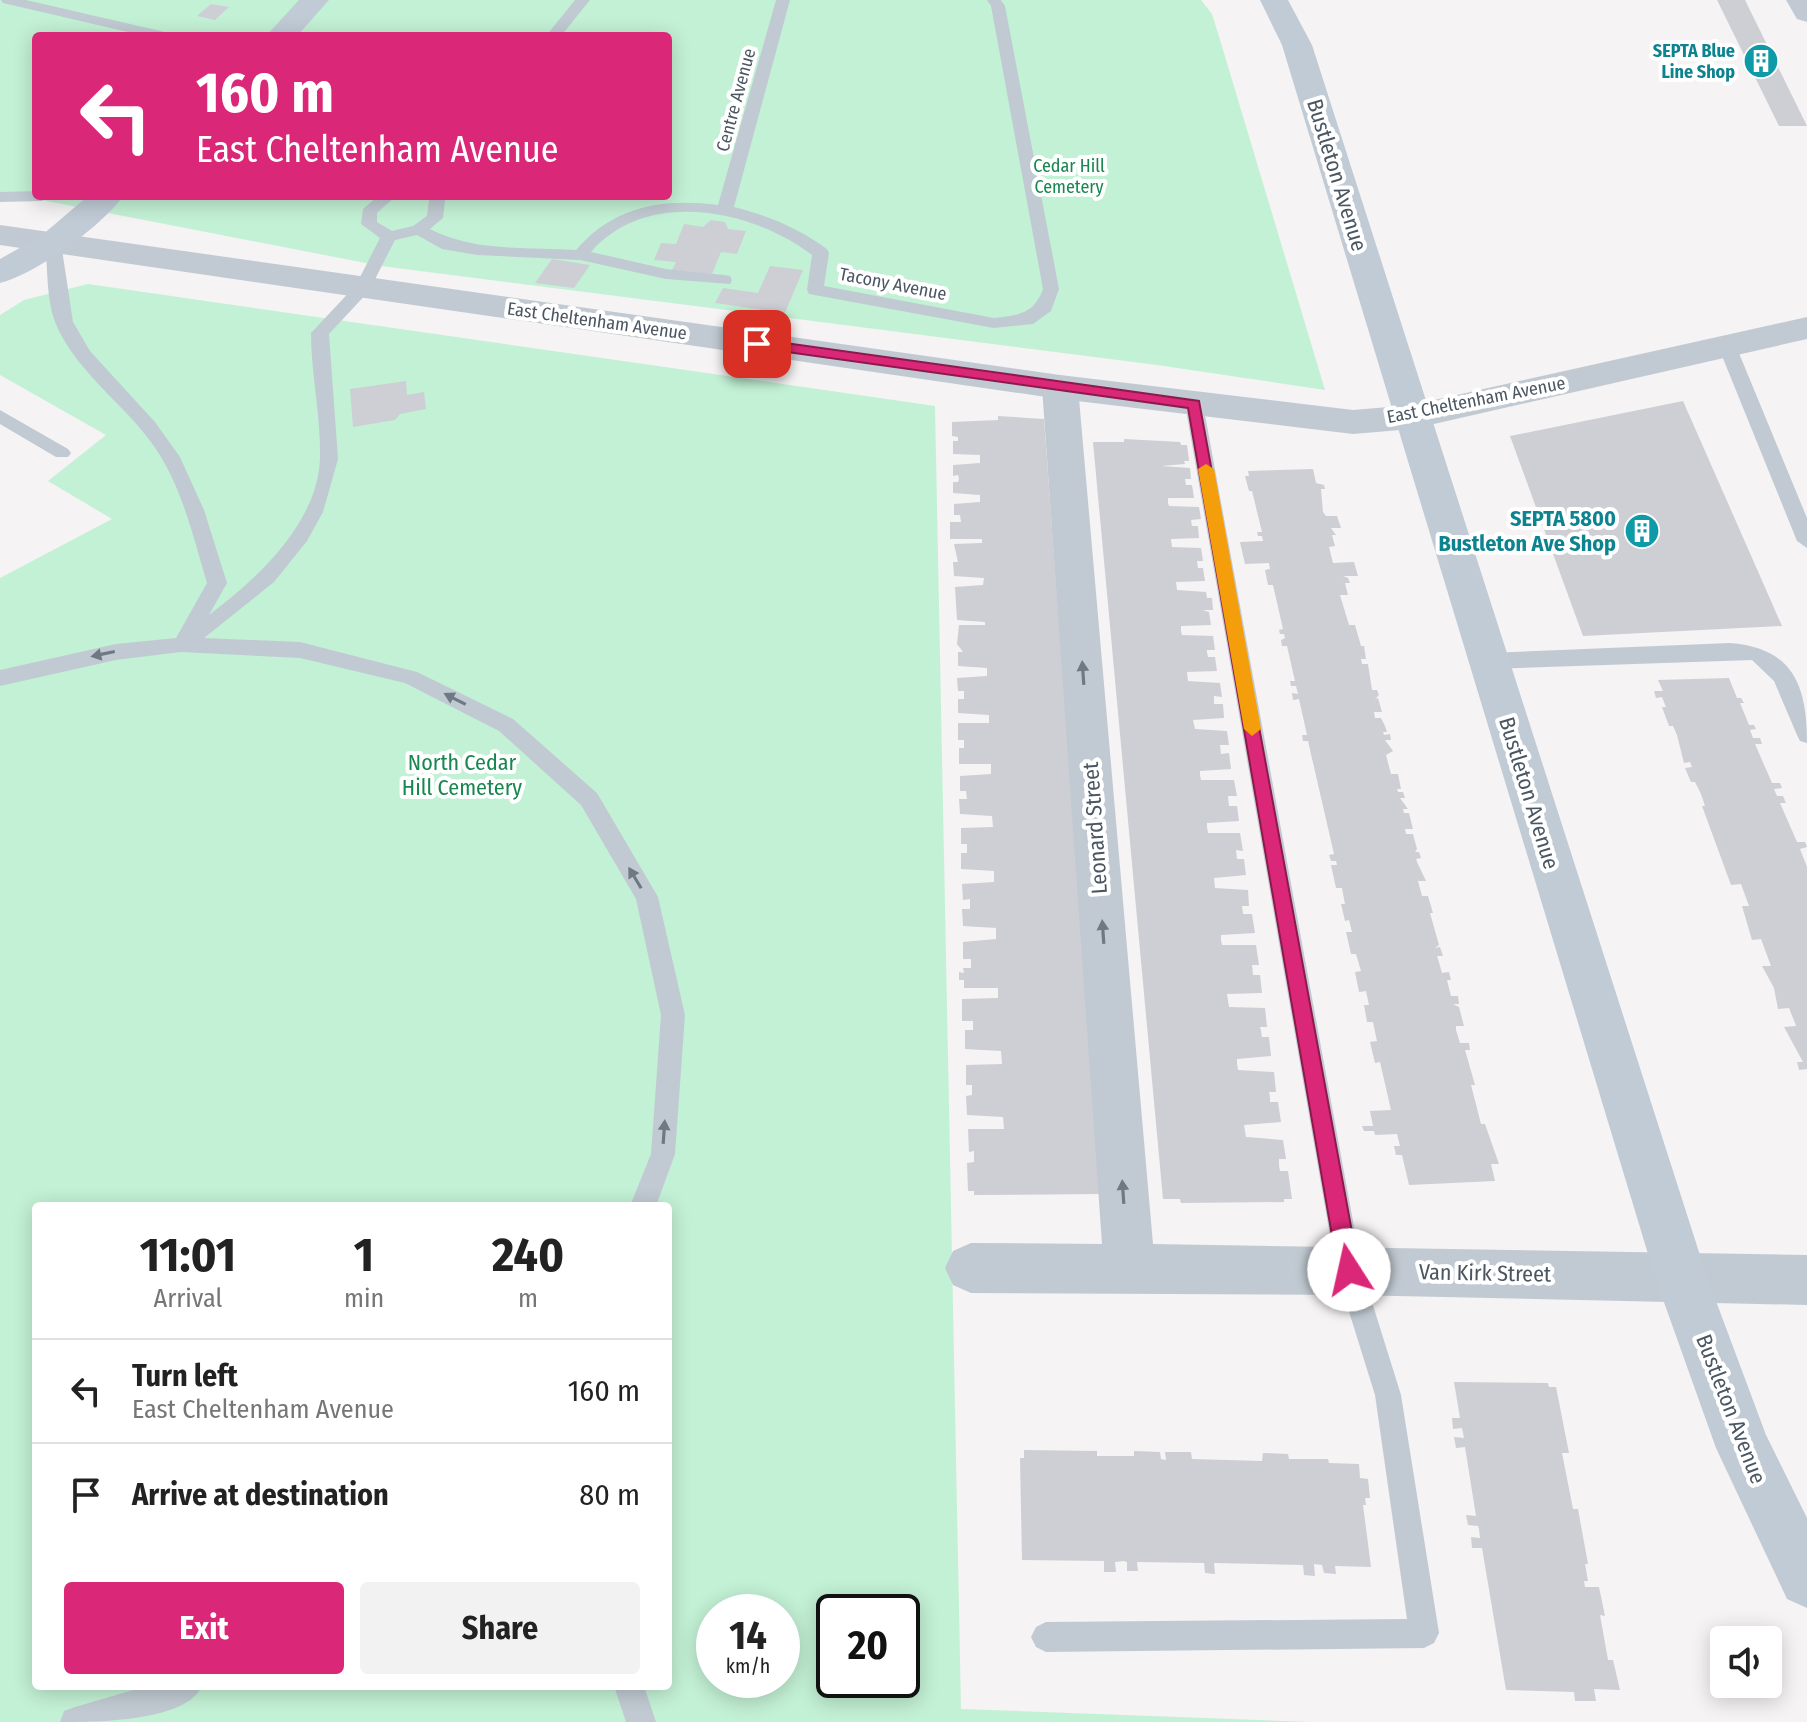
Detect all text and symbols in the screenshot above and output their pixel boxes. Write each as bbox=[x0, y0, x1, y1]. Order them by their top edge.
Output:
place label: SEPTA Blue Line Shop bbox=[1653, 40, 1735, 83]
building icon: SEPTA Blue Line Shop bbox=[1742, 42, 1780, 80]
street label: Centre Avenue bbox=[712, 46, 760, 154]
text: 160 m bbox=[196, 60, 334, 127]
icon: left bbox=[64, 64, 168, 168]
street label: Bustleton Avenue bbox=[1301, 96, 1373, 254]
text: East Cheltenham Avenue bbox=[196, 128, 559, 172]
park label: Cedar Hill Cemetery bbox=[1033, 155, 1105, 198]
street label: Tacony Avenue bbox=[838, 263, 949, 305]
street label: East Cheltenham Avenue bbox=[506, 297, 688, 345]
pin bbox=[723, 310, 791, 378]
icon: arrive bbox=[735, 322, 779, 366]
street label: East Cheltenham Avenue bbox=[1385, 372, 1567, 428]
place label: SEPTA 5800 Bustleton Ave Shop bbox=[1438, 505, 1616, 557]
building icon: SEPTA 5800 Bustleton Ave Shop bbox=[1623, 512, 1661, 550]
one-way arrow bbox=[91, 649, 116, 661]
one-way arrow bbox=[1076, 660, 1089, 685]
one-way arrow bbox=[443, 692, 466, 706]
street label: Bustleton Avenue bbox=[1493, 714, 1565, 872]
park label: North Cedar Hill Cemetery bbox=[402, 749, 522, 801]
street label: Leonard Street bbox=[1077, 760, 1113, 895]
one-way arrow bbox=[629, 867, 643, 889]
one-way arrow bbox=[1096, 919, 1109, 944]
one-way arrow bbox=[658, 1119, 671, 1144]
one-way arrow bbox=[1116, 1179, 1129, 1204]
text: 11:01 bbox=[140, 1226, 236, 1284]
text: 1 bbox=[354, 1226, 374, 1284]
text: 240 bbox=[492, 1226, 564, 1284]
position arrow bbox=[1307, 1228, 1391, 1312]
street label: Van Kirk Street bbox=[1419, 1258, 1552, 1288]
text: Arrival bbox=[153, 1283, 222, 1314]
text: min bbox=[344, 1283, 384, 1314]
text: m bbox=[518, 1283, 538, 1314]
street label: Bustleton Avenue bbox=[1690, 1331, 1772, 1487]
text: Turn left bbox=[132, 1358, 238, 1394]
icon: left bbox=[64, 1369, 108, 1413]
text: 160 m bbox=[568, 1373, 640, 1409]
text: East Cheltenham Avenue bbox=[132, 1394, 394, 1425]
icon: arrive bbox=[64, 1473, 108, 1517]
text: Arrive at destination bbox=[132, 1477, 389, 1513]
text: 80 m bbox=[579, 1477, 640, 1513]
button: Exit bbox=[64, 1582, 344, 1674]
button: Share bbox=[360, 1582, 640, 1674]
speed limit sign: 20 bbox=[816, 1594, 920, 1698]
text: 14 bbox=[729, 1612, 767, 1660]
map controls bbox=[1710, 1626, 1782, 1698]
button: sound bbox=[1710, 1626, 1782, 1698]
text: km/h bbox=[726, 1654, 770, 1678]

